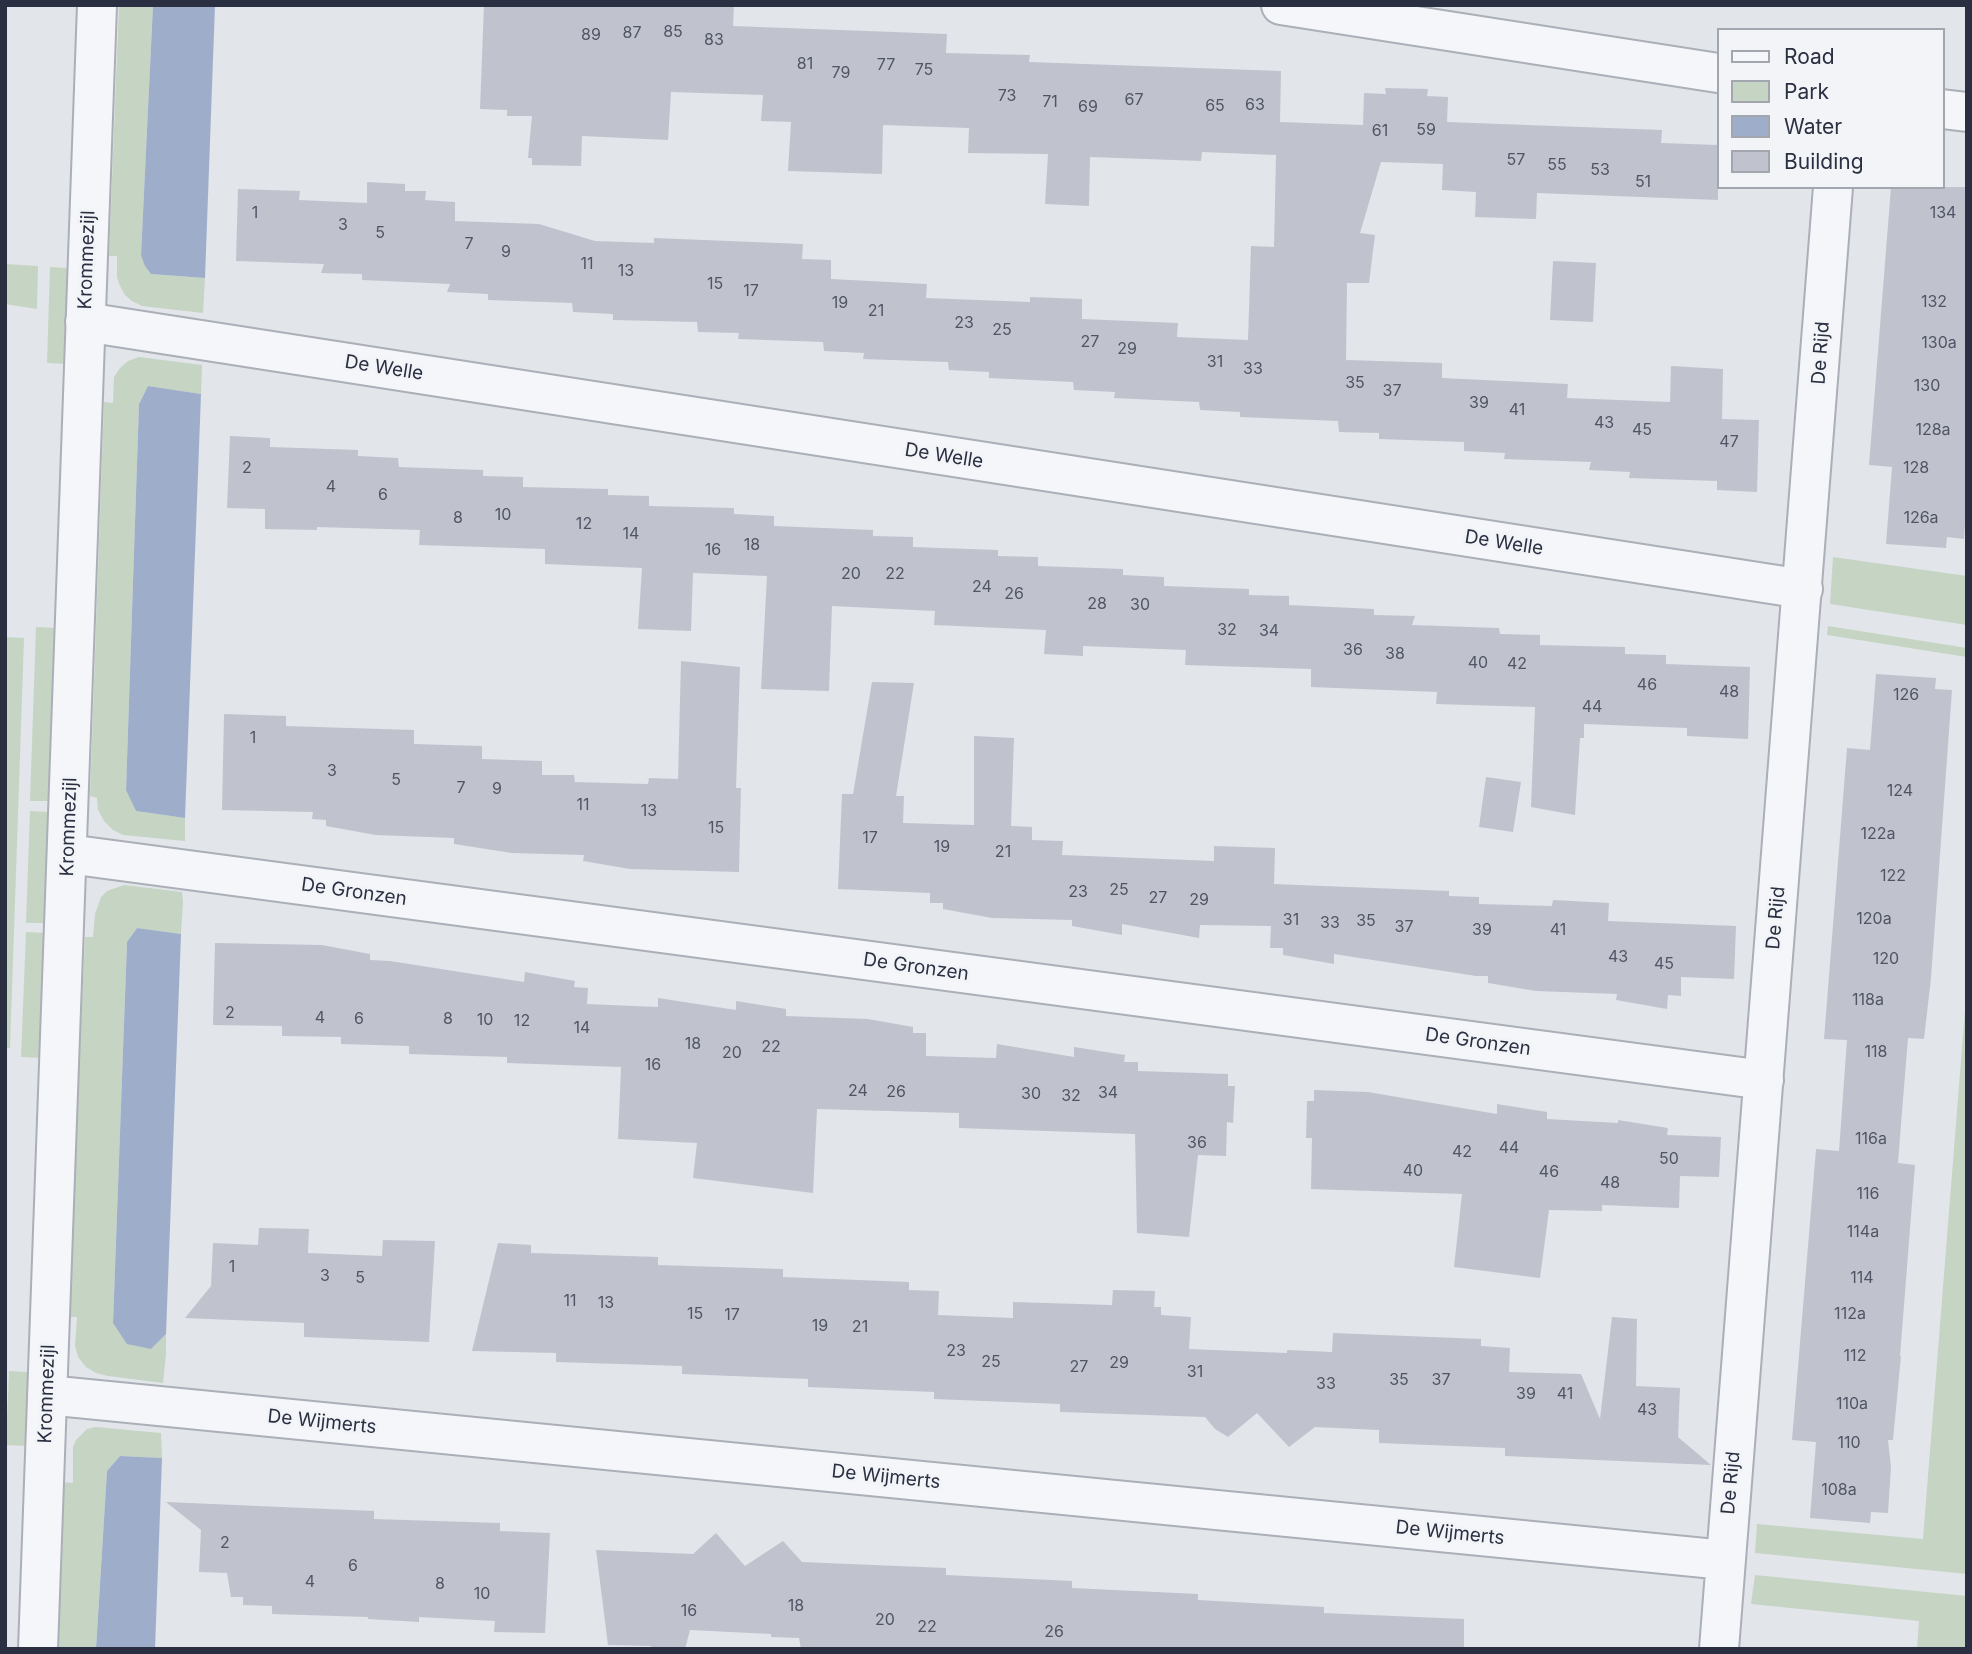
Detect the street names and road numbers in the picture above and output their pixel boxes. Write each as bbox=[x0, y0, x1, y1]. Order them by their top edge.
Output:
street label: Krommezijl bbox=[74, 210, 100, 310]
street label: De Rijd bbox=[1807, 321, 1835, 385]
street label: De Welle bbox=[343, 351, 425, 385]
street label: De Welle bbox=[903, 439, 985, 473]
street label: De Welle bbox=[1463, 526, 1545, 560]
street label: Krommezijl bbox=[56, 777, 82, 877]
street label: De Gronzen bbox=[300, 873, 408, 911]
street label: De Rijd bbox=[1762, 886, 1790, 950]
street label: De Gronzen bbox=[862, 948, 970, 986]
street label: De Gronzen bbox=[1424, 1023, 1532, 1061]
street label: Krommezijl bbox=[34, 1344, 60, 1444]
street label: De Wijmerts bbox=[266, 1405, 378, 1439]
street label: De Rijd bbox=[1717, 1451, 1745, 1515]
street label: De Wijmerts bbox=[830, 1460, 942, 1494]
street label: De Wijmerts bbox=[1394, 1516, 1506, 1550]

